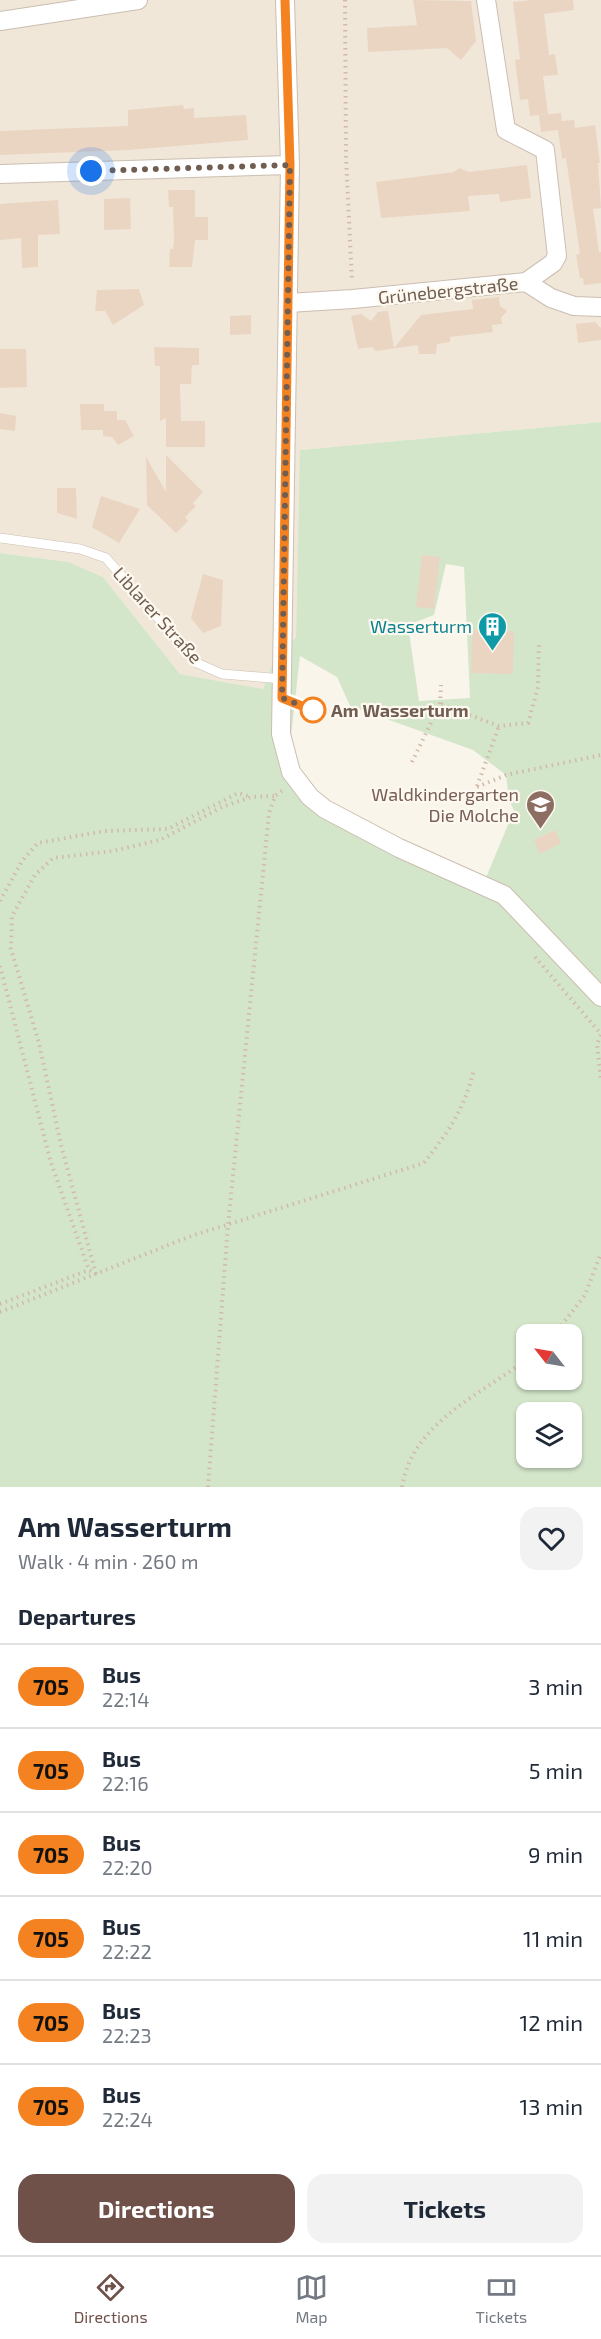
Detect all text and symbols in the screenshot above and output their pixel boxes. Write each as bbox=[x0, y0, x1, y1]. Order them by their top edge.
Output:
your location bbox=[76, 156, 106, 186]
street label: Grünebergstraße bbox=[377, 272, 519, 308]
street label: Liblarer Straße bbox=[109, 562, 207, 668]
building icon: Wasserturm bbox=[477, 610, 509, 652]
place label: Wasserturm bbox=[370, 615, 472, 637]
marker: Am Wasserturm bbox=[300, 697, 326, 723]
place label: Am Wasserturm bbox=[331, 699, 469, 721]
place label: Waldkindergarten Die Molche bbox=[371, 783, 519, 826]
school or university icon: Waldkindergarten Die Molche bbox=[524, 788, 556, 830]
north arrow bbox=[516, 1324, 582, 1390]
map controls bbox=[516, 1324, 582, 1468]
button: layers bbox=[516, 1402, 582, 1468]
button: heart bbox=[520, 1507, 583, 1570]
text: Am Wasserturm bbox=[18, 1509, 232, 1543]
text: Walk · 4 min · 260 m bbox=[18, 1549, 198, 1573]
text: Departures bbox=[18, 1603, 136, 1629]
text: Bus bbox=[102, 1661, 141, 1687]
text: 3 min bbox=[528, 1673, 583, 1699]
text: 705 bbox=[33, 1674, 69, 1699]
text: 22:14 bbox=[102, 1687, 149, 1711]
text: Bus bbox=[102, 1745, 141, 1771]
text: 5 min bbox=[529, 1757, 583, 1783]
text: 705 bbox=[33, 1758, 69, 1783]
text: 22:16 bbox=[102, 1771, 149, 1795]
text: Bus bbox=[102, 1829, 141, 1855]
text: 9 min bbox=[528, 1841, 583, 1867]
text: 705 bbox=[33, 1842, 69, 1867]
text: 22:20 bbox=[102, 1855, 153, 1879]
text: Bus bbox=[102, 1913, 141, 1939]
text: 11 min bbox=[523, 1925, 583, 1951]
text: 705 bbox=[33, 1926, 69, 1951]
text: 22:22 bbox=[102, 1939, 152, 1963]
text: Bus bbox=[102, 1997, 141, 2023]
text: 12 min bbox=[519, 2009, 583, 2035]
text: 705 bbox=[33, 2010, 69, 2035]
text: 22:23 bbox=[102, 2023, 152, 2047]
text: Bus bbox=[102, 2081, 141, 2107]
text: 13 min bbox=[520, 2093, 583, 2119]
text: 705 bbox=[33, 2094, 69, 2119]
text: 22:24 bbox=[102, 2107, 153, 2131]
button: Directions bbox=[18, 2174, 295, 2243]
button: Tickets bbox=[307, 2174, 583, 2243]
tab: Directions bbox=[74, 2271, 148, 2326]
tab: Map bbox=[295, 2271, 328, 2326]
tab: Tickets bbox=[475, 2271, 527, 2326]

